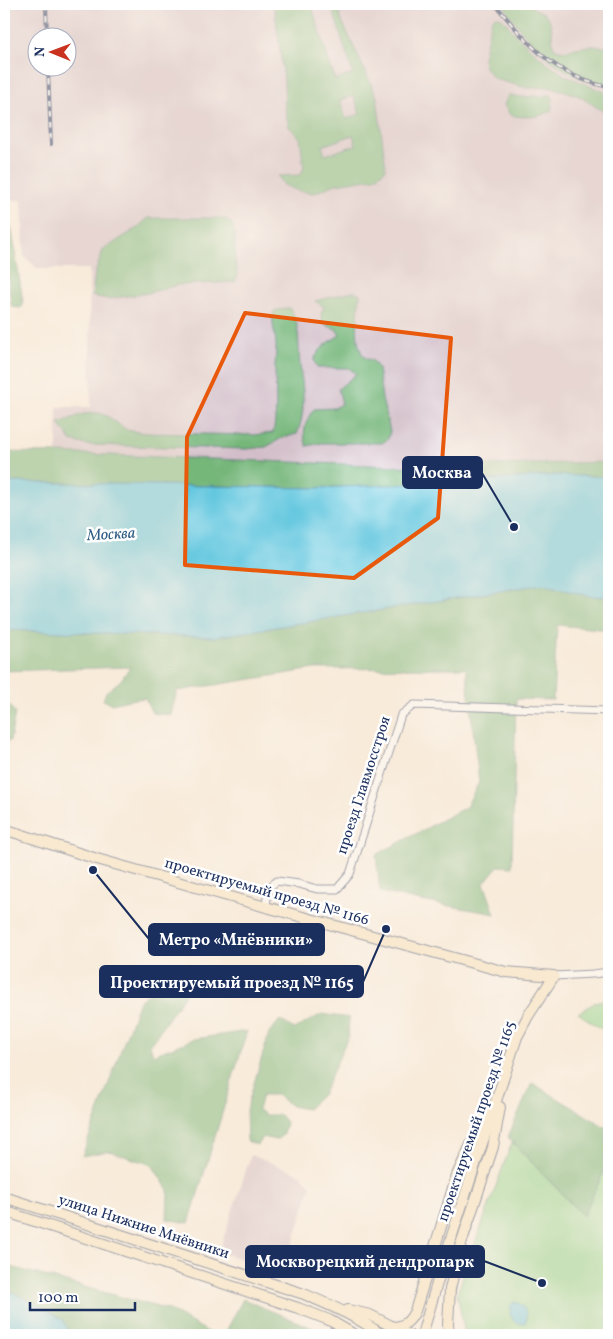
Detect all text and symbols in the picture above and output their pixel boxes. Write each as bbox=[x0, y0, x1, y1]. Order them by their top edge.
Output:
north arrow bbox=[28, 28, 78, 78]
text: N bbox=[31, 47, 50, 57]
callout: Москва bbox=[403, 457, 482, 488]
text: Москва bbox=[412, 463, 472, 485]
water label: Москва bbox=[85, 523, 136, 547]
street label: проезд Главмосстроя bbox=[332, 713, 397, 857]
street label: проектируемый проезд № 1166 bbox=[162, 853, 371, 932]
callout: Метро «Мнёвники» bbox=[149, 924, 324, 955]
text: Метро «Мнёвники» bbox=[159, 930, 313, 952]
callout: Проектируемый проезд № 1165 bbox=[100, 966, 363, 997]
text: Проектируемый проезд № 1165 bbox=[110, 973, 354, 995]
street label: проектируемый проезд № 1165 bbox=[433, 1018, 522, 1225]
street label: улица Нижние Мнёвники bbox=[55, 1190, 232, 1265]
callout: Москворецкий дендропарк bbox=[246, 1246, 484, 1277]
text: Москворецкий дендропарк bbox=[256, 1252, 474, 1274]
scale bar bbox=[30, 1279, 135, 1311]
text: 100 m bbox=[38, 1288, 78, 1309]

